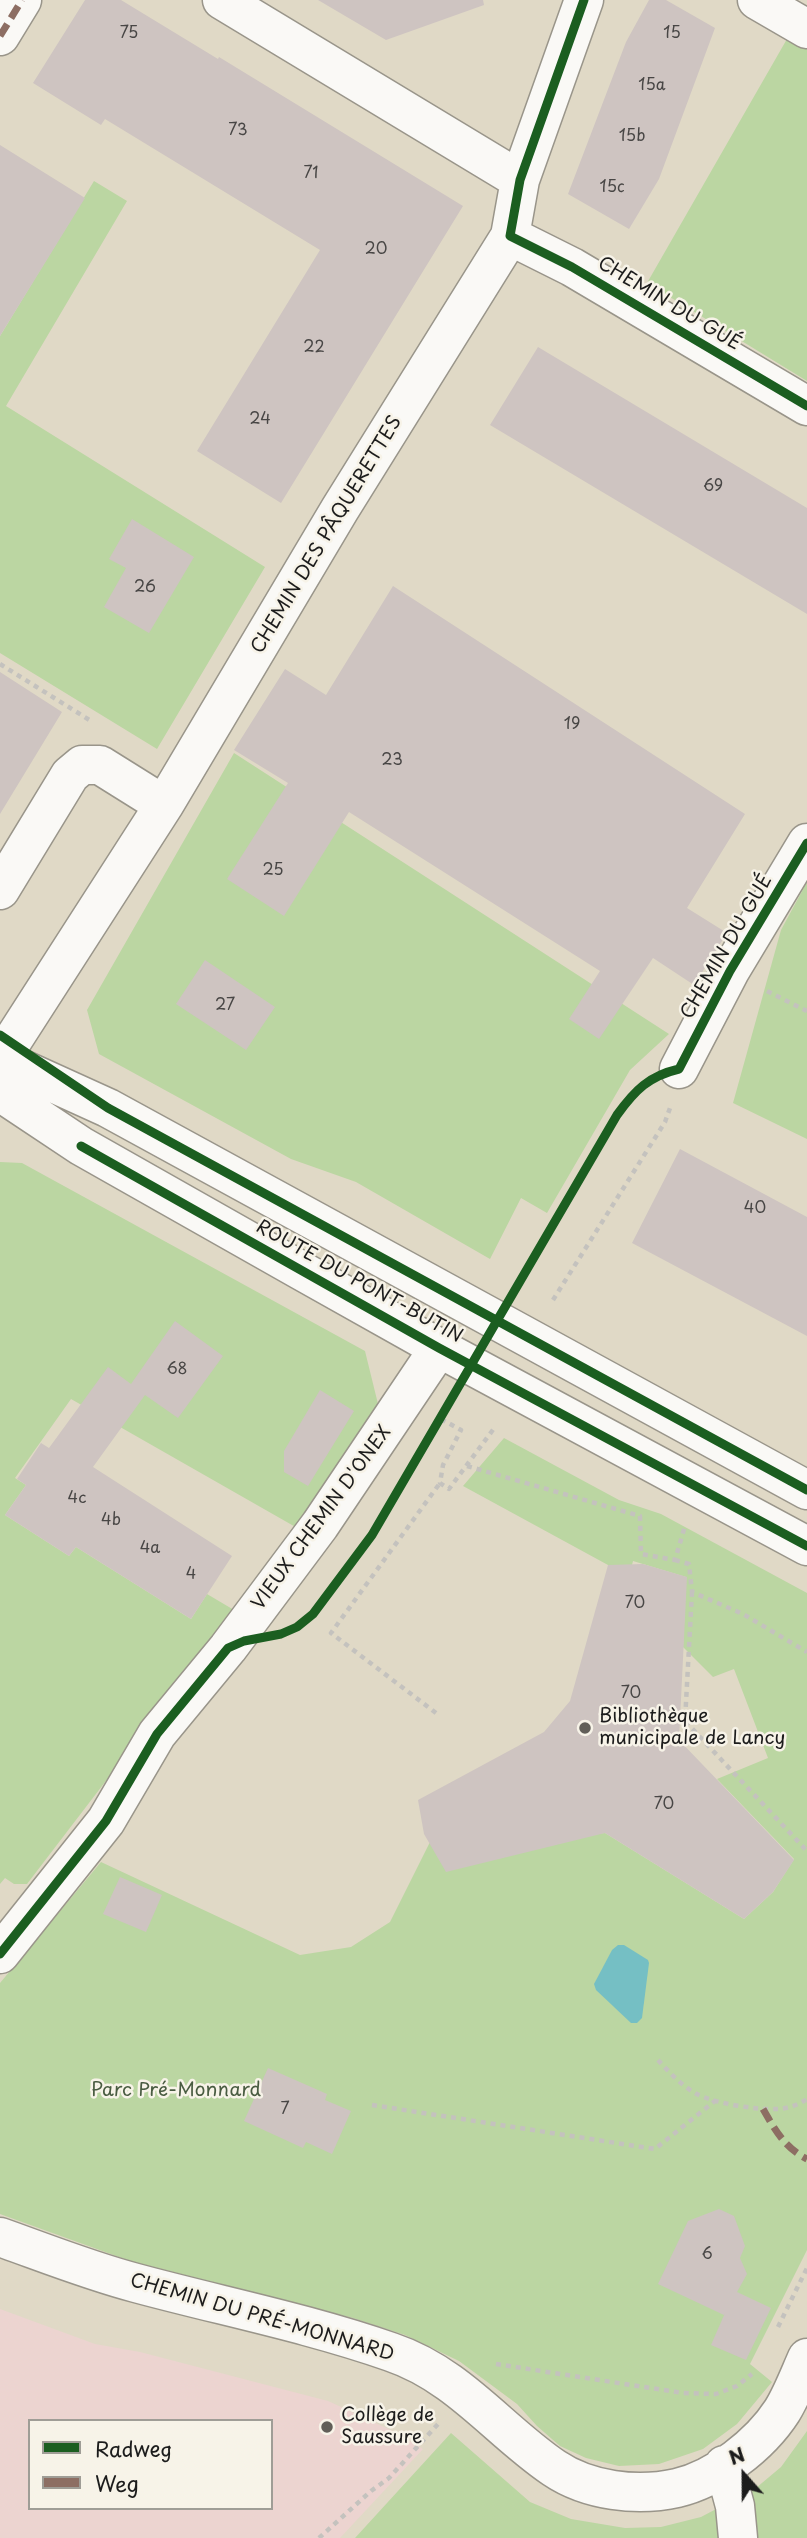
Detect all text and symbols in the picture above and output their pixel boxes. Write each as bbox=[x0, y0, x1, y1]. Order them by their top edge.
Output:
house number: 75 bbox=[120, 24, 138, 44]
house number: 15 bbox=[663, 24, 681, 44]
house number: 15a bbox=[638, 76, 666, 96]
house number: 73 bbox=[228, 121, 248, 141]
house number: 15b bbox=[619, 127, 645, 147]
house number: 71 bbox=[304, 164, 318, 184]
house number: 15c bbox=[599, 178, 625, 198]
house number: 20 bbox=[365, 240, 387, 260]
street label: CHEMIN DU GUÉ bbox=[593, 252, 745, 356]
house number: 22 bbox=[303, 338, 325, 358]
house number: 24 bbox=[249, 410, 271, 430]
street label: CHEMIN DES PÂQUERETTES bbox=[247, 412, 407, 658]
house number: 69 bbox=[703, 477, 723, 497]
house number: 26 bbox=[134, 578, 156, 598]
house number: 19 bbox=[564, 715, 580, 735]
house number: 23 bbox=[381, 751, 403, 771]
house number: 25 bbox=[262, 861, 284, 881]
street label: CHEMIN DU GUÉ bbox=[676, 871, 778, 1023]
house number: 27 bbox=[215, 996, 235, 1016]
house number: 40 bbox=[744, 1199, 766, 1219]
street label: ROUTE DU PONT-BUTIN bbox=[252, 1216, 466, 1348]
house number: 68 bbox=[166, 1360, 188, 1380]
street label: VIEUX CHEMIN D'ONEX bbox=[248, 1422, 396, 1614]
house number: 4c bbox=[68, 1489, 86, 1509]
house number: 4b bbox=[101, 1511, 121, 1531]
house number: 4a bbox=[140, 1539, 160, 1559]
house number: 4 bbox=[186, 1565, 196, 1585]
house number: 70 bbox=[625, 1594, 645, 1614]
house number: 70 bbox=[621, 1684, 641, 1704]
place label: Bibliothèque municipale de Lancy bbox=[599, 1706, 785, 1750]
marker: Bibliothèque municipale de Lancy bbox=[577, 1720, 593, 1736]
house number: 70 bbox=[654, 1795, 674, 1815]
park label: Parc Pré-Monnard bbox=[91, 2080, 261, 2102]
house number: 7 bbox=[280, 2100, 290, 2120]
house number: 6 bbox=[701, 2245, 713, 2265]
street label: CHEMIN DU PRÉ-MONNARD bbox=[127, 2269, 397, 2367]
place label: Collège de Saussure bbox=[341, 2405, 434, 2449]
legend bbox=[28, 2419, 273, 2510]
marker: Collège de Saussure bbox=[319, 2419, 335, 2435]
text: Radweg bbox=[95, 2432, 172, 2464]
north arrow bbox=[709, 2440, 779, 2510]
text: N bbox=[724, 2440, 749, 2471]
text: Weg bbox=[95, 2467, 139, 2499]

